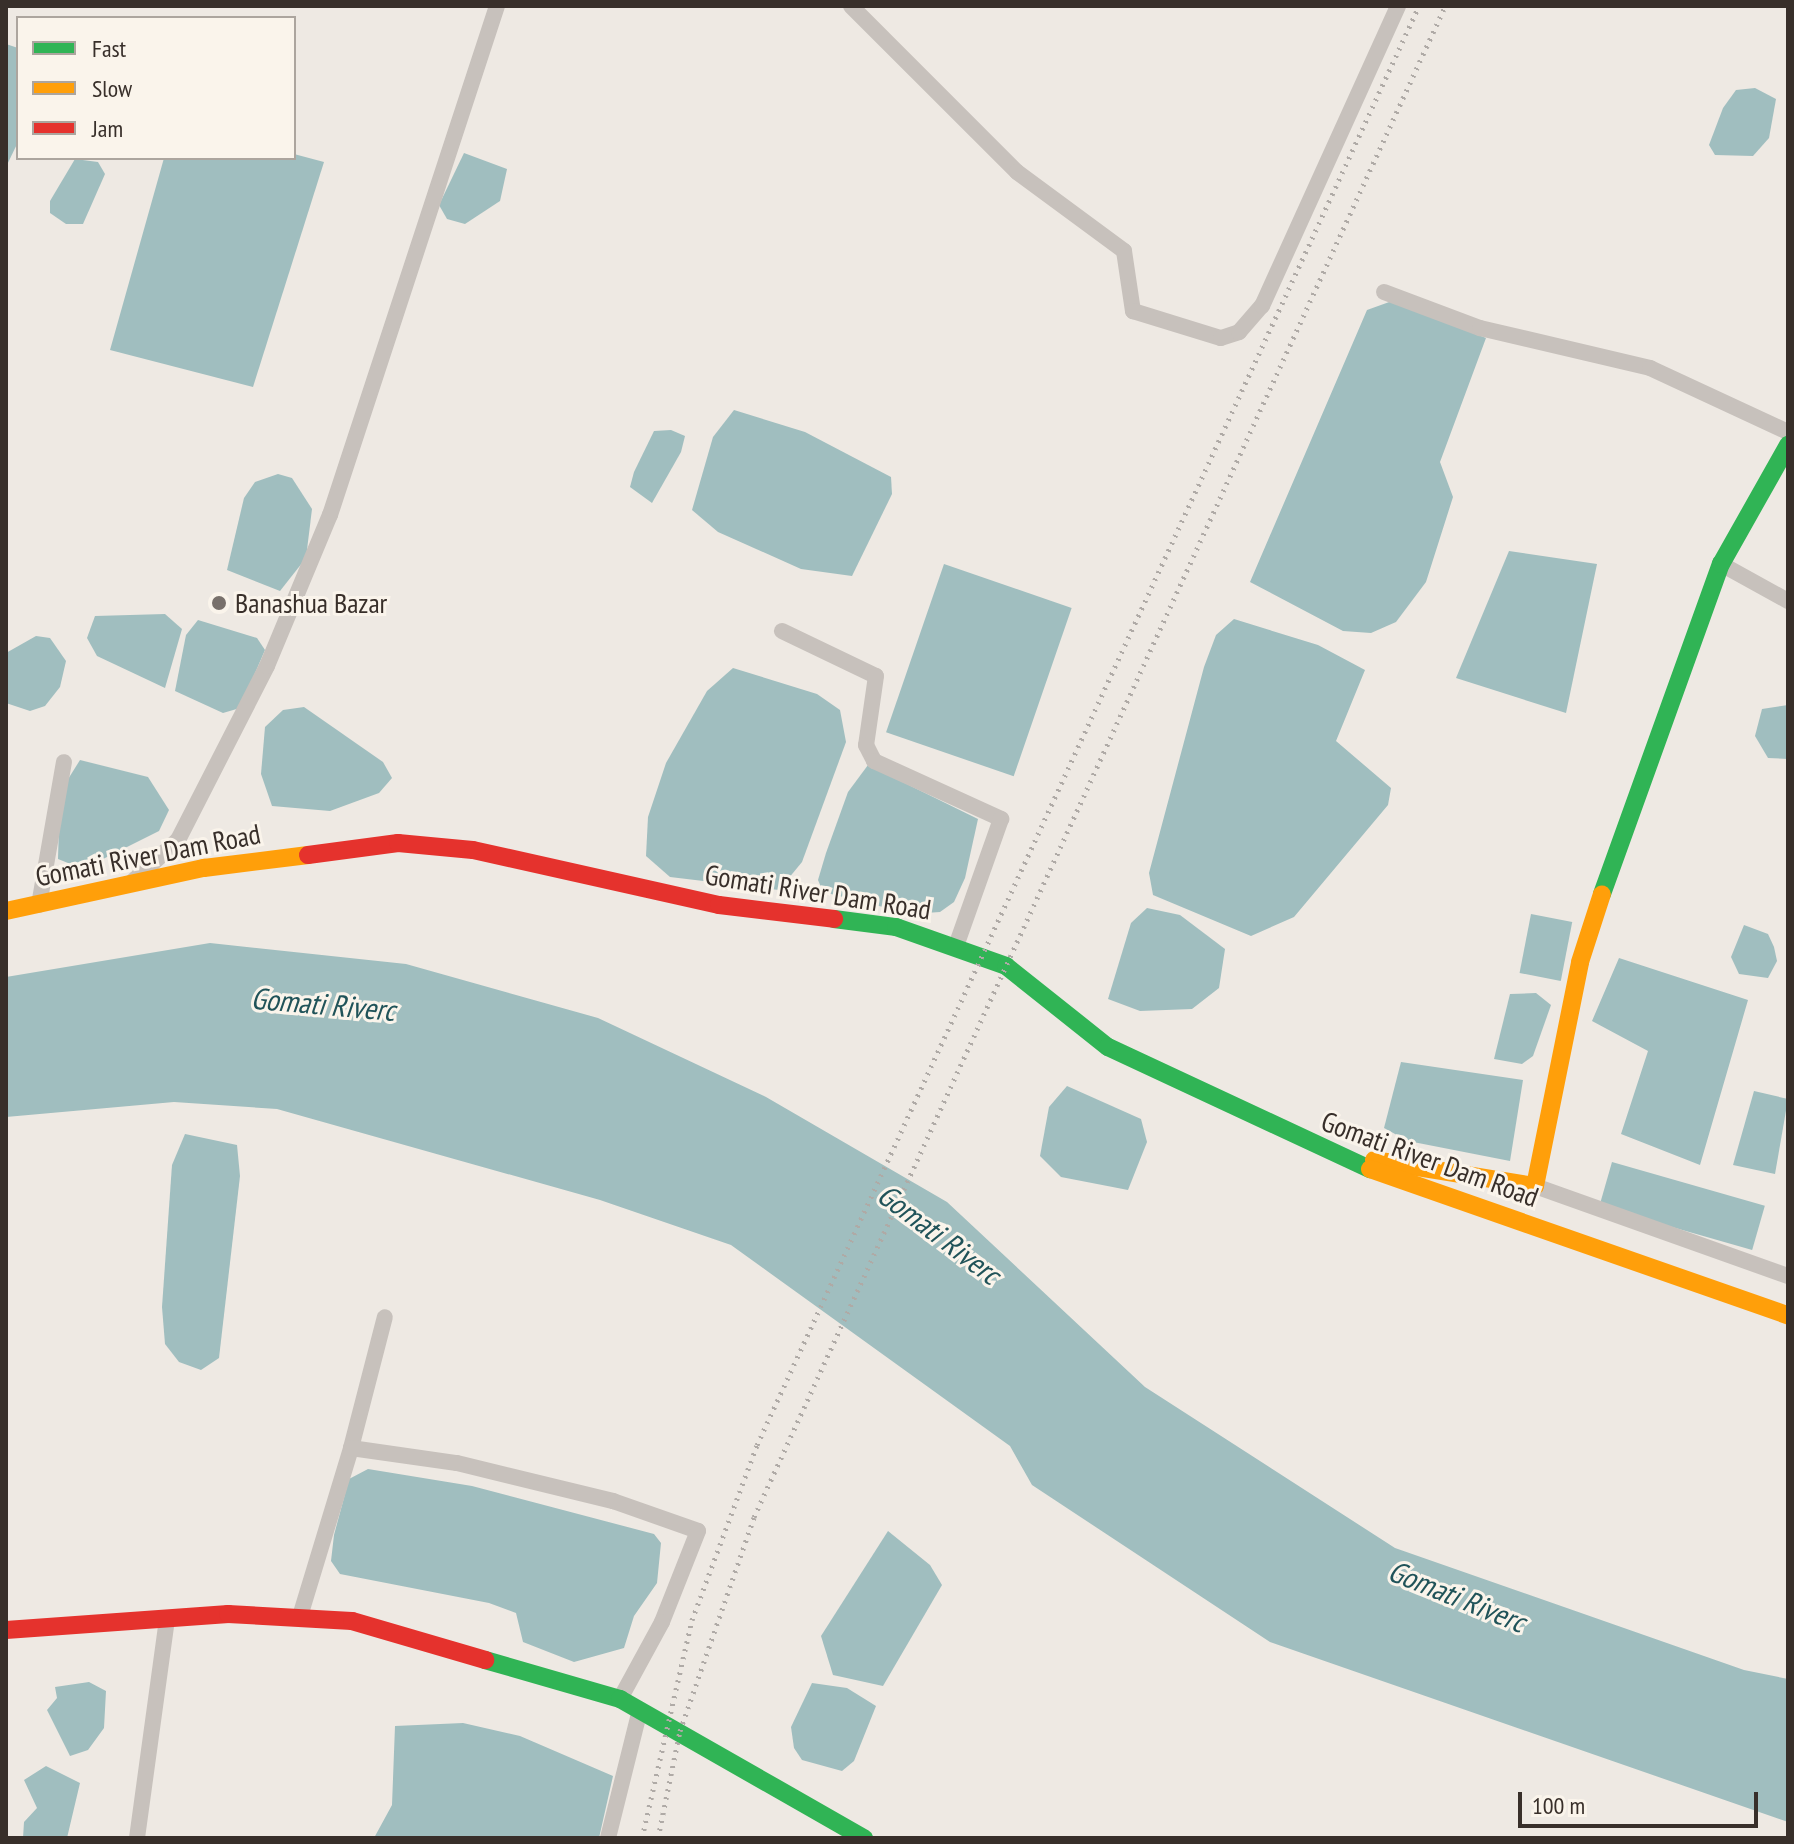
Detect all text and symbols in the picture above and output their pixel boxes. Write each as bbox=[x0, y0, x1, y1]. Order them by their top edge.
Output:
legend bbox=[16, 16, 296, 160]
text: Fast bbox=[92, 33, 126, 64]
text: Slow bbox=[92, 73, 132, 104]
text: Jam bbox=[92, 113, 123, 144]
place label: Banashua Bazar bbox=[235, 586, 387, 620]
marker: Banashua Bazar bbox=[210, 594, 228, 612]
street label: Gomati River Dam Road bbox=[33, 817, 263, 893]
street label: Gomati River Dam Road bbox=[703, 858, 933, 926]
water label: Gomati Riverc bbox=[250, 980, 396, 1028]
street label: Gomati River Dam Road bbox=[1317, 1104, 1543, 1214]
water label: Gomati Riverc bbox=[871, 1176, 1007, 1292]
water label: Gomati Riverc bbox=[1383, 1552, 1531, 1640]
scale bar bbox=[1522, 1776, 1762, 1826]
text: 100 m bbox=[1532, 1790, 1585, 1821]

